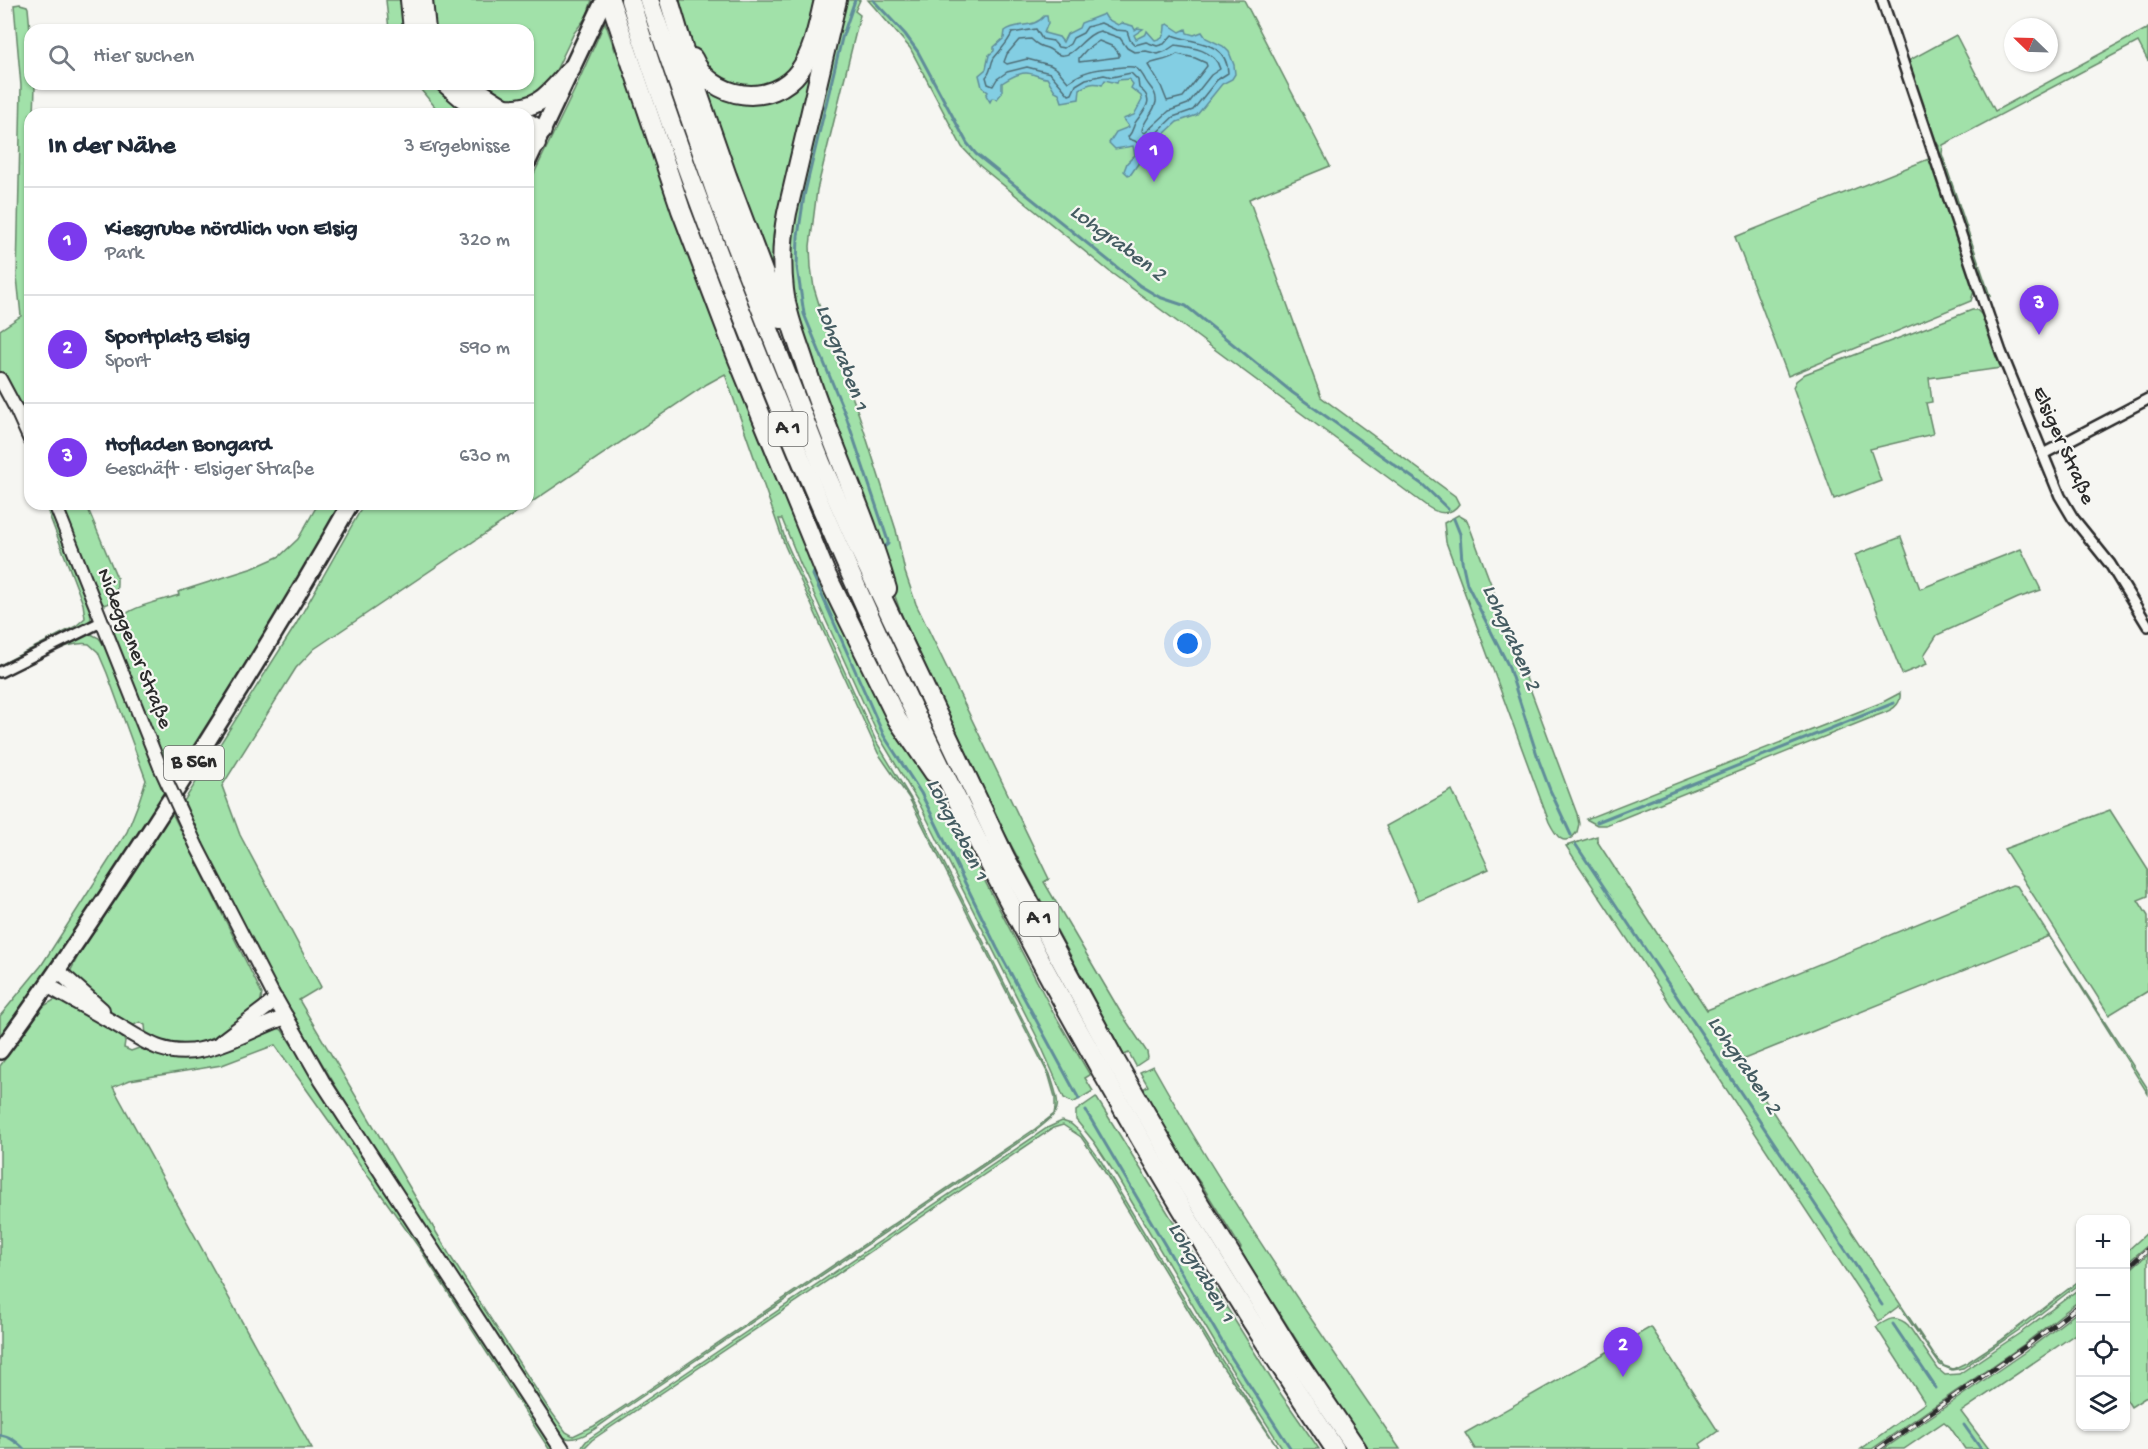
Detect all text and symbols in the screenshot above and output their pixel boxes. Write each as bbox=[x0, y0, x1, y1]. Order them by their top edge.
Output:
north arrow bbox=[2004, 18, 2058, 72]
search box bbox=[24, 24, 534, 90]
icon: search bbox=[45, 41, 78, 74]
text: Hier suchen bbox=[93, 44, 194, 70]
text: In der Nähe bbox=[48, 132, 176, 163]
pin: 1 bbox=[1134, 132, 1174, 182]
text: 3 Ergebnisse bbox=[404, 136, 510, 159]
water label: Lohgraben 2 bbox=[1064, 200, 1171, 289]
text: Kiesgrube nördlich von Elsig bbox=[105, 217, 358, 243]
text: 1 bbox=[63, 230, 72, 253]
text: 320 m bbox=[460, 230, 510, 253]
text: Park bbox=[105, 243, 143, 266]
pin: 3 bbox=[2020, 286, 2058, 335]
water label: Lohgraben 1 bbox=[809, 301, 873, 415]
text: Sportplatz Elsig bbox=[105, 325, 250, 351]
text: 2 bbox=[63, 338, 72, 361]
text: 590 m bbox=[459, 338, 510, 361]
text: Sport bbox=[105, 351, 150, 374]
street label: Elsiger Straße bbox=[2025, 383, 2100, 510]
road number: A 1 bbox=[768, 412, 808, 446]
text: Hofladen Bongard bbox=[105, 433, 271, 459]
text: 3 bbox=[62, 446, 73, 469]
text: 630 m bbox=[459, 446, 510, 469]
text: Geschäft · Elsiger Straße bbox=[105, 459, 314, 482]
street label: Nideggener Straße bbox=[89, 565, 177, 734]
water label: Lohgraben 2 bbox=[1475, 581, 1545, 696]
your location bbox=[1173, 629, 1202, 658]
road number: B 56n bbox=[164, 746, 224, 780]
water label: Lohgraben 1 bbox=[919, 775, 993, 886]
road number: A 1 bbox=[1020, 902, 1058, 936]
water label: Lohgraben 2 bbox=[1701, 1012, 1786, 1121]
map controls bbox=[2076, 1215, 2130, 1431]
button: + bbox=[2076, 1215, 2130, 1269]
water label: Lohgraben 1 bbox=[1161, 1218, 1239, 1328]
button: − bbox=[2076, 1269, 2130, 1323]
button: locate bbox=[2076, 1323, 2130, 1377]
pin: 2 bbox=[1604, 1328, 1642, 1377]
button: layers bbox=[2076, 1377, 2130, 1431]

